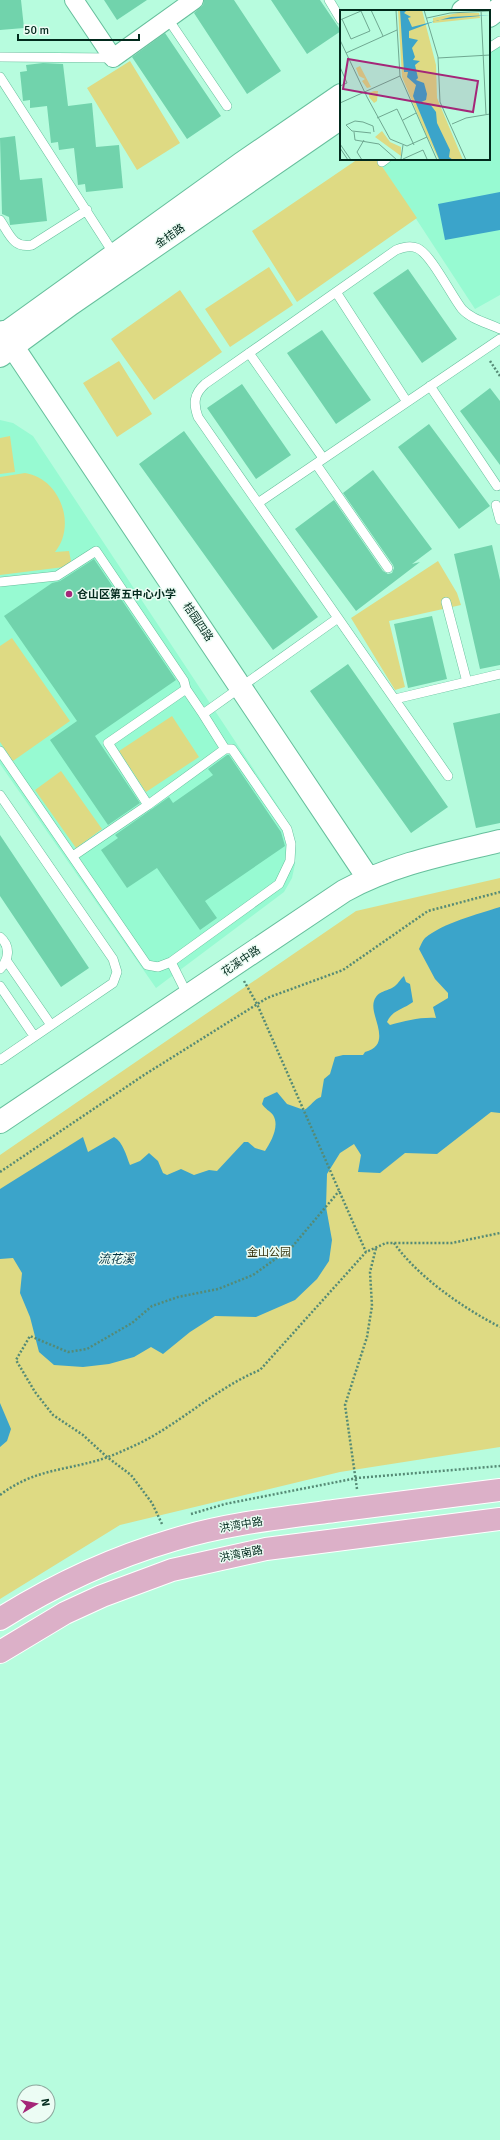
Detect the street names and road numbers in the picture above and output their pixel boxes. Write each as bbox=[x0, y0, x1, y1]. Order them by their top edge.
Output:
street label: 金桔路 bbox=[153, 221, 187, 251]
street label: 桔园四路 bbox=[180, 600, 216, 644]
street label: 花溪中路 bbox=[219, 943, 263, 979]
street label: 洪湾中路 bbox=[218, 1515, 264, 1535]
street label: 洪湾南路 bbox=[218, 1543, 264, 1565]

